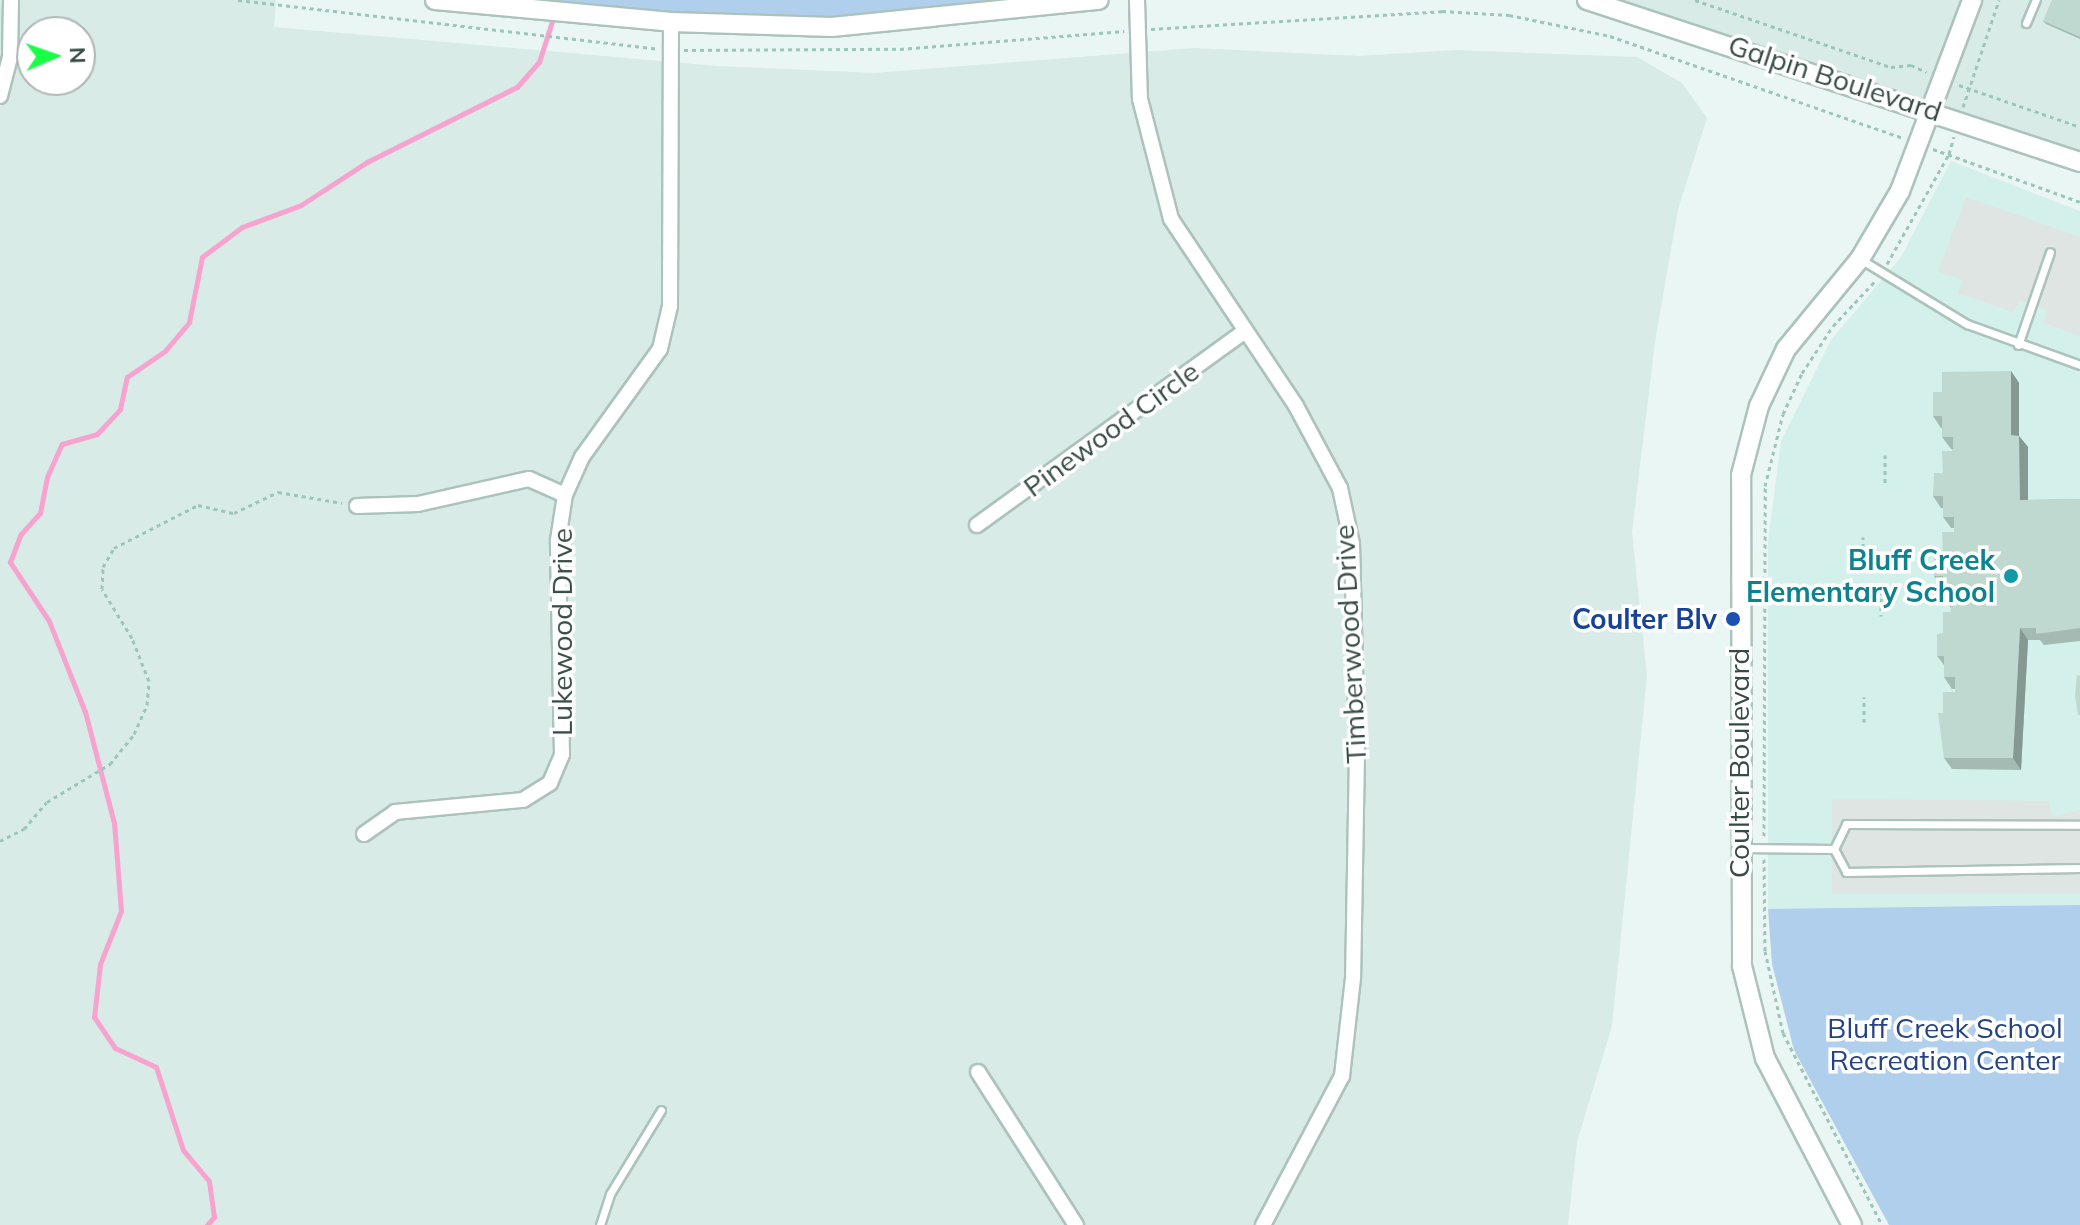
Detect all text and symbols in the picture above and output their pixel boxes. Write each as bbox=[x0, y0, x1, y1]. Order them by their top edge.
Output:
north arrow bbox=[16, 16, 96, 96]
street label: Galpin Boulevard bbox=[1724, 28, 1946, 128]
text: N bbox=[64, 46, 92, 64]
street label: Pinewood Circle bbox=[1017, 354, 1205, 504]
street label: Timberwood Drive bbox=[1327, 524, 1373, 764]
street label: Lukewood Drive bbox=[545, 528, 579, 736]
place label: Bluff Creek Elementary School bbox=[1746, 543, 1995, 609]
marker: Bluff Creek Elementary School bbox=[2002, 567, 2020, 585]
place label: Coulter Blv bbox=[1572, 602, 1717, 636]
marker: Coulter Blv bbox=[1724, 610, 1742, 628]
street label: Coulter Boulevard bbox=[1722, 648, 1756, 878]
park label: Bluff Creek School Recreation Center bbox=[1827, 1011, 2063, 1077]

